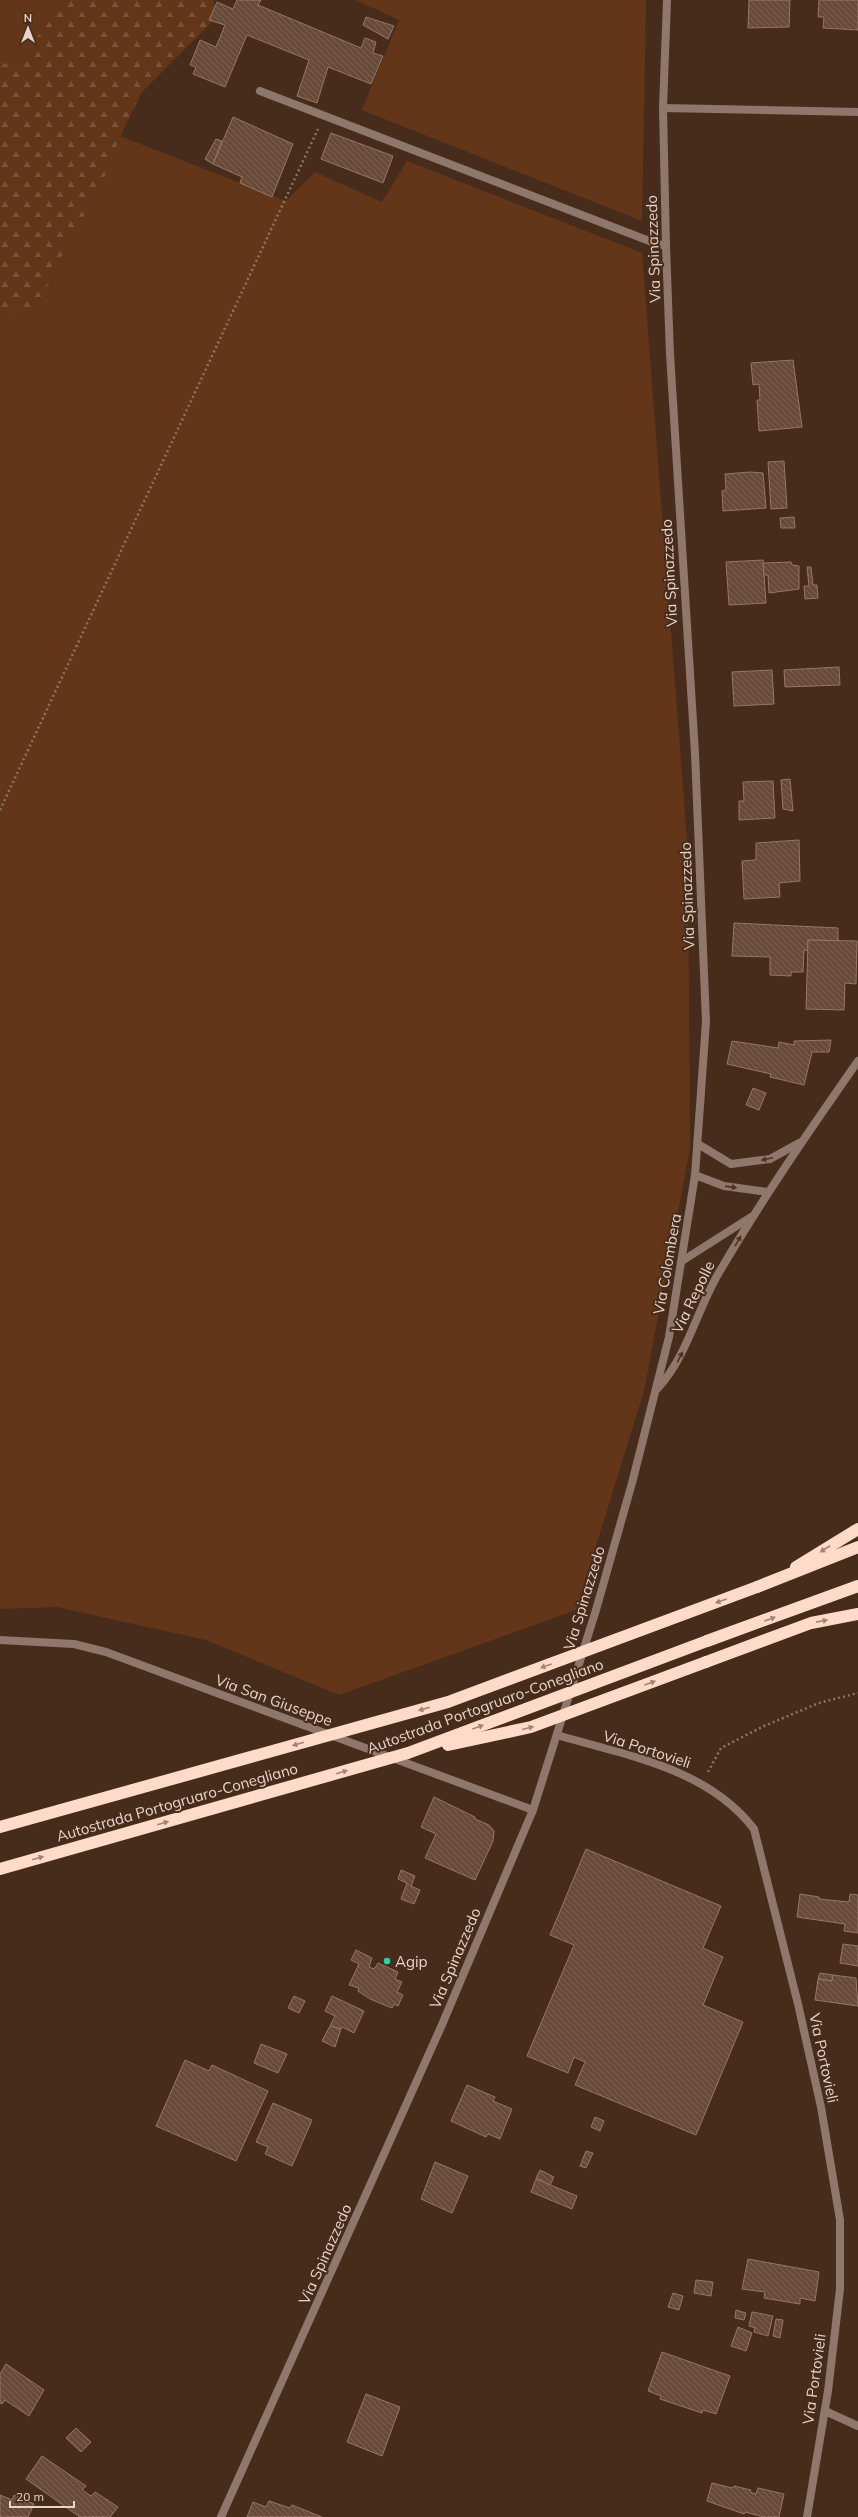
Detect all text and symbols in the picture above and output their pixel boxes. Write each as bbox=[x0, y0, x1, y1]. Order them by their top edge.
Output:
north arrow bbox=[8, 8, 48, 48]
text: N bbox=[24, 11, 32, 25]
street label: Via Spinazzedo bbox=[642, 195, 664, 303]
street label: Via Spinazzedo bbox=[657, 519, 681, 627]
street label: Via Spinazzedo bbox=[676, 842, 698, 950]
one-way arrow bbox=[761, 1156, 773, 1162]
one-way arrow bbox=[725, 1184, 737, 1190]
street label: Via Colombera bbox=[649, 1212, 685, 1316]
one-way arrow bbox=[734, 1235, 741, 1247]
street label: Via Repolle bbox=[667, 1258, 719, 1336]
one-way arrow bbox=[677, 1351, 683, 1362]
street label: Via Spinazzedo bbox=[559, 1544, 609, 1652]
one-way arrow bbox=[819, 1545, 831, 1552]
one-way arrow bbox=[714, 1598, 726, 1604]
one-way arrow bbox=[765, 1615, 777, 1621]
one-way arrow bbox=[816, 1618, 828, 1624]
street label: Autostrada Portogruaro-Conegliano bbox=[364, 1654, 606, 1758]
one-way arrow bbox=[540, 1663, 552, 1669]
street label: Via San Giuseppe bbox=[213, 1670, 335, 1730]
one-way arrow bbox=[644, 1680, 656, 1686]
one-way arrow bbox=[417, 1706, 429, 1712]
one-way arrow bbox=[473, 1724, 485, 1730]
one-way arrow bbox=[522, 1724, 534, 1730]
street label: Via Portovieli bbox=[601, 1726, 693, 1772]
one-way arrow bbox=[292, 1741, 304, 1747]
street label: Autostrada Portogruaro-Conegliano bbox=[54, 1758, 300, 1846]
one-way arrow bbox=[336, 1769, 348, 1775]
one-way arrow bbox=[157, 1820, 169, 1826]
one-way arrow bbox=[32, 1855, 44, 1861]
street label: Via Spinazzedo bbox=[425, 1905, 485, 2011]
place label: Agip bbox=[395, 1952, 428, 1971]
marker: Agip bbox=[382, 1956, 392, 1966]
street label: Via Portovieli bbox=[805, 2011, 843, 2105]
street label: Via Spinazzedo bbox=[294, 2201, 356, 2307]
street label: Via Portovieli bbox=[798, 2332, 830, 2426]
scale bar bbox=[10, 2483, 74, 2509]
text: 20 m bbox=[16, 2489, 44, 2504]

